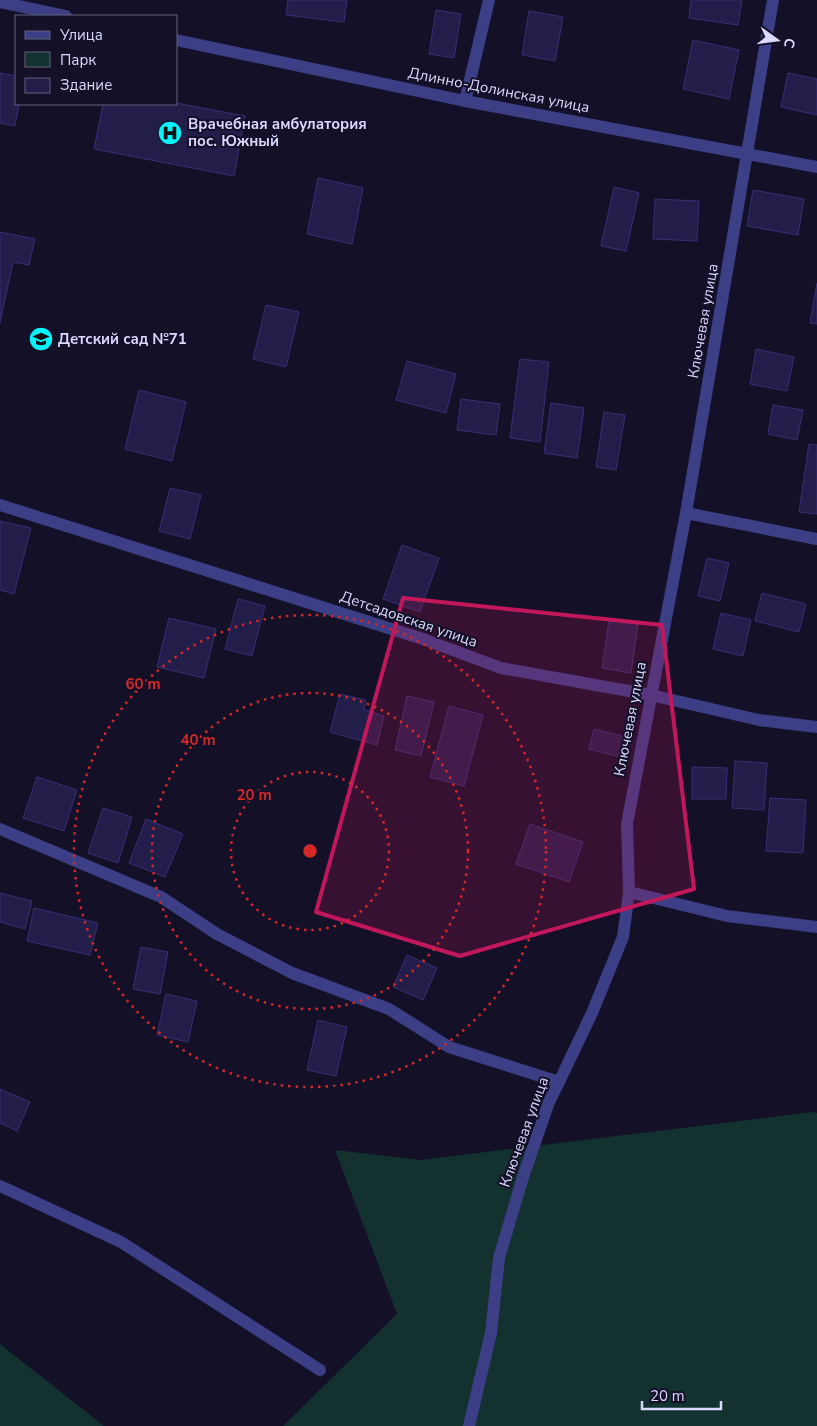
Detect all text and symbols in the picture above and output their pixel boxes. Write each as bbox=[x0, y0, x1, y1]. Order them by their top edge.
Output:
legend bbox=[15, 15, 178, 105]
north arrow bbox=[752, 15, 802, 65]
text: Улица bbox=[59, 25, 103, 45]
text: С bbox=[779, 36, 799, 50]
text: Парк bbox=[60, 50, 96, 70]
street label: Длинно-Долинская улица bbox=[407, 63, 591, 117]
text: Здание bbox=[60, 75, 112, 95]
place label: Врачебная амбулатория пос. Южный bbox=[188, 114, 367, 151]
hospital icon: Врачебная амбулатория пос. Южный bbox=[157, 120, 183, 146]
street label: Ключевая улица bbox=[683, 262, 723, 380]
school or university icon: Детский сад №71 bbox=[28, 326, 54, 352]
place label: Детский сад №71 bbox=[58, 329, 187, 349]
street label: Детсадовская улица bbox=[338, 586, 480, 652]
street label: Ключевая улица bbox=[609, 660, 651, 778]
text: 60 m bbox=[125, 674, 161, 694]
text: 40 m bbox=[180, 730, 216, 750]
text: 20 m bbox=[236, 785, 272, 805]
centre of rings bbox=[301, 842, 319, 860]
street label: Ключевая улица bbox=[495, 1074, 553, 1190]
scale bar bbox=[642, 1378, 721, 1410]
text: 20 m bbox=[650, 1386, 685, 1406]

